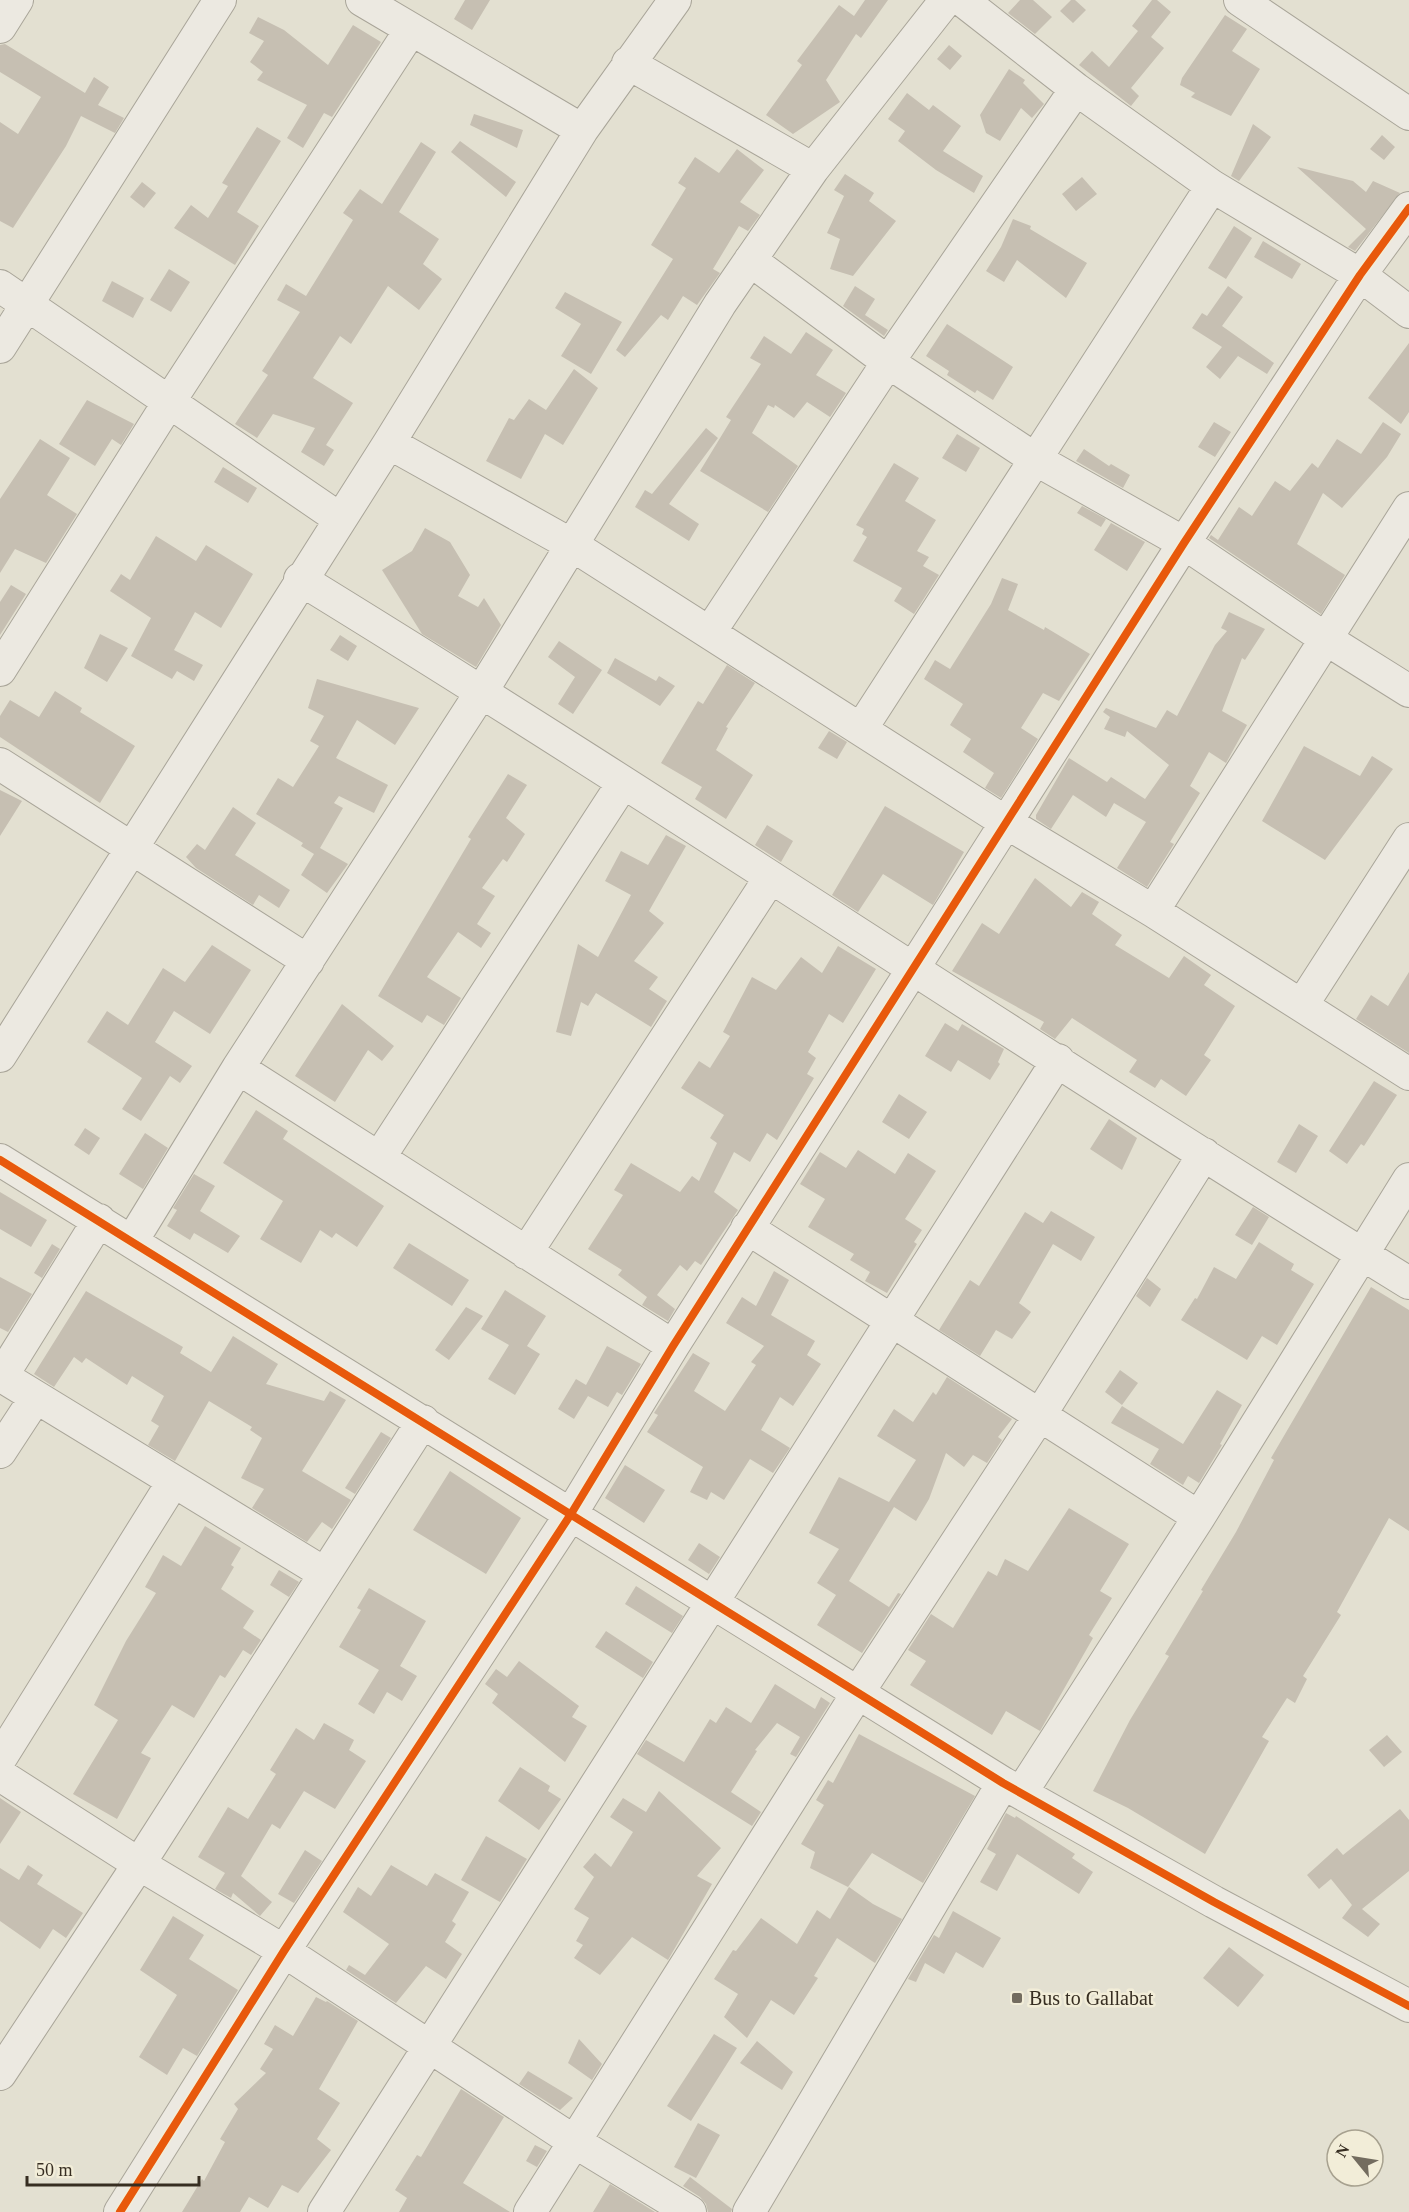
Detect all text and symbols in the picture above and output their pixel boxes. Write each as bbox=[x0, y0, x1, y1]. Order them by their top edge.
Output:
place label: Bus to Gallabat bbox=[1029, 1987, 1154, 2009]
marker: Bus to Gallabat bbox=[1010, 1991, 1024, 2005]
north arrow bbox=[1325, 2128, 1385, 2188]
text: N bbox=[1332, 2141, 1353, 2160]
scale bar bbox=[27, 2149, 200, 2187]
text: 50 m bbox=[36, 2160, 73, 2180]

